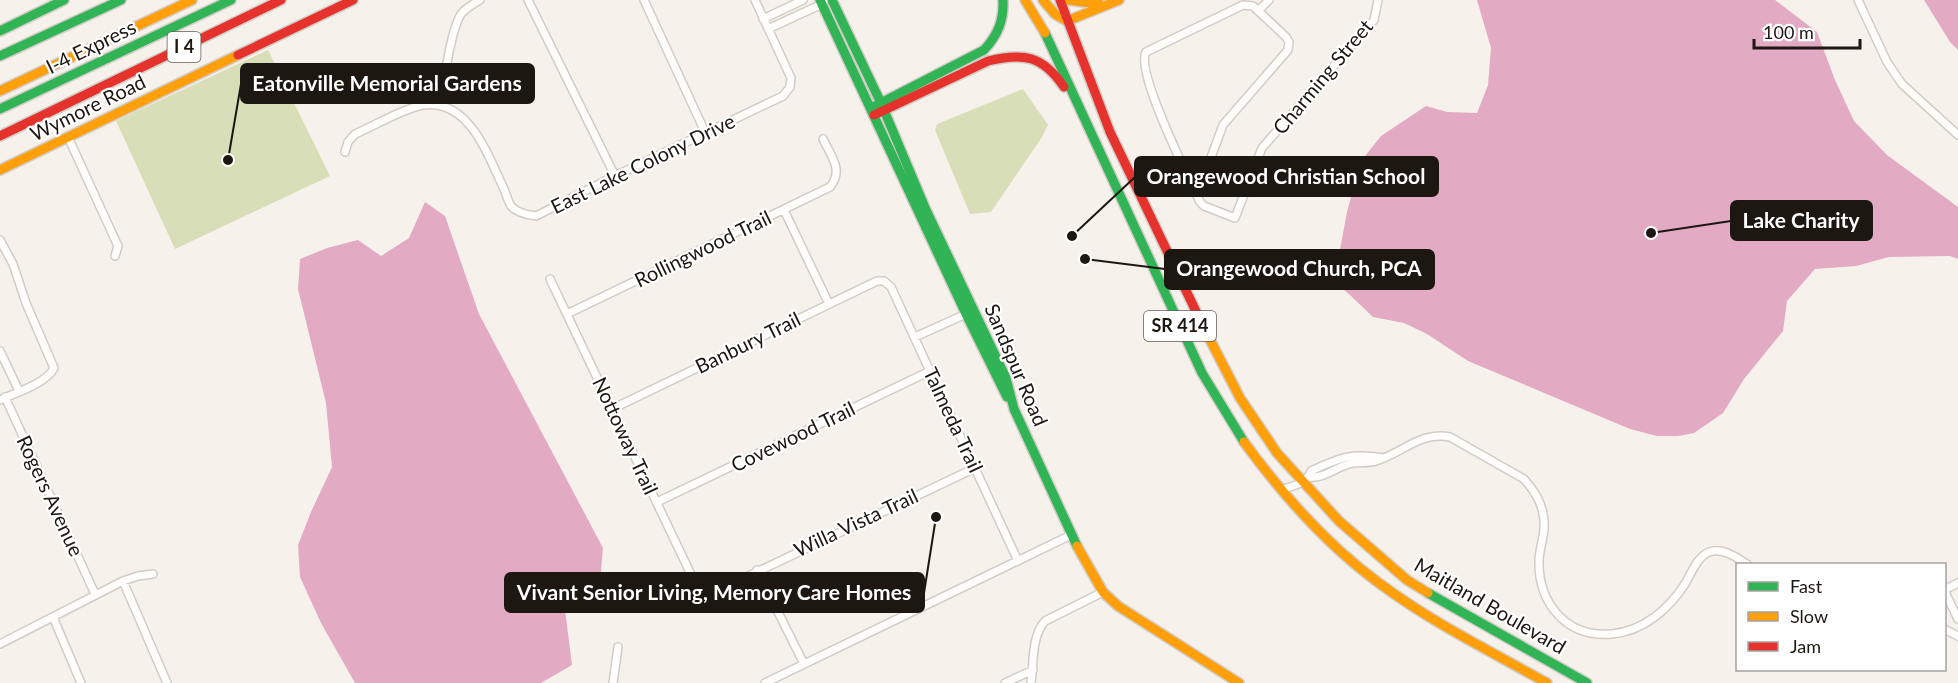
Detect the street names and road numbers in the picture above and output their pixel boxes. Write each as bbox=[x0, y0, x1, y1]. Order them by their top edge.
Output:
street label: I-4 Express bbox=[42, 14, 140, 78]
street label: Charming Street bbox=[1267, 14, 1377, 139]
road number: I 4 bbox=[168, 32, 201, 62]
street label: Wymore Road bbox=[26, 69, 149, 145]
street label: East Lake Colony Drive bbox=[547, 108, 739, 218]
street label: Rollingwood Trail bbox=[630, 205, 775, 292]
street label: Sandspur Road bbox=[980, 300, 1053, 429]
street label: Banbury Trail bbox=[691, 306, 804, 378]
road number: SR 414 bbox=[1144, 311, 1216, 341]
street label: Talmeda Trail bbox=[919, 363, 989, 476]
street label: Nottoway Trail bbox=[588, 373, 664, 498]
street label: Covewood Trail bbox=[727, 396, 858, 476]
street label: Rogers Avenue bbox=[12, 431, 89, 560]
street label: Willa Vista Trail bbox=[790, 483, 921, 561]
street label: Maitland Boulevard bbox=[1411, 552, 1570, 658]

